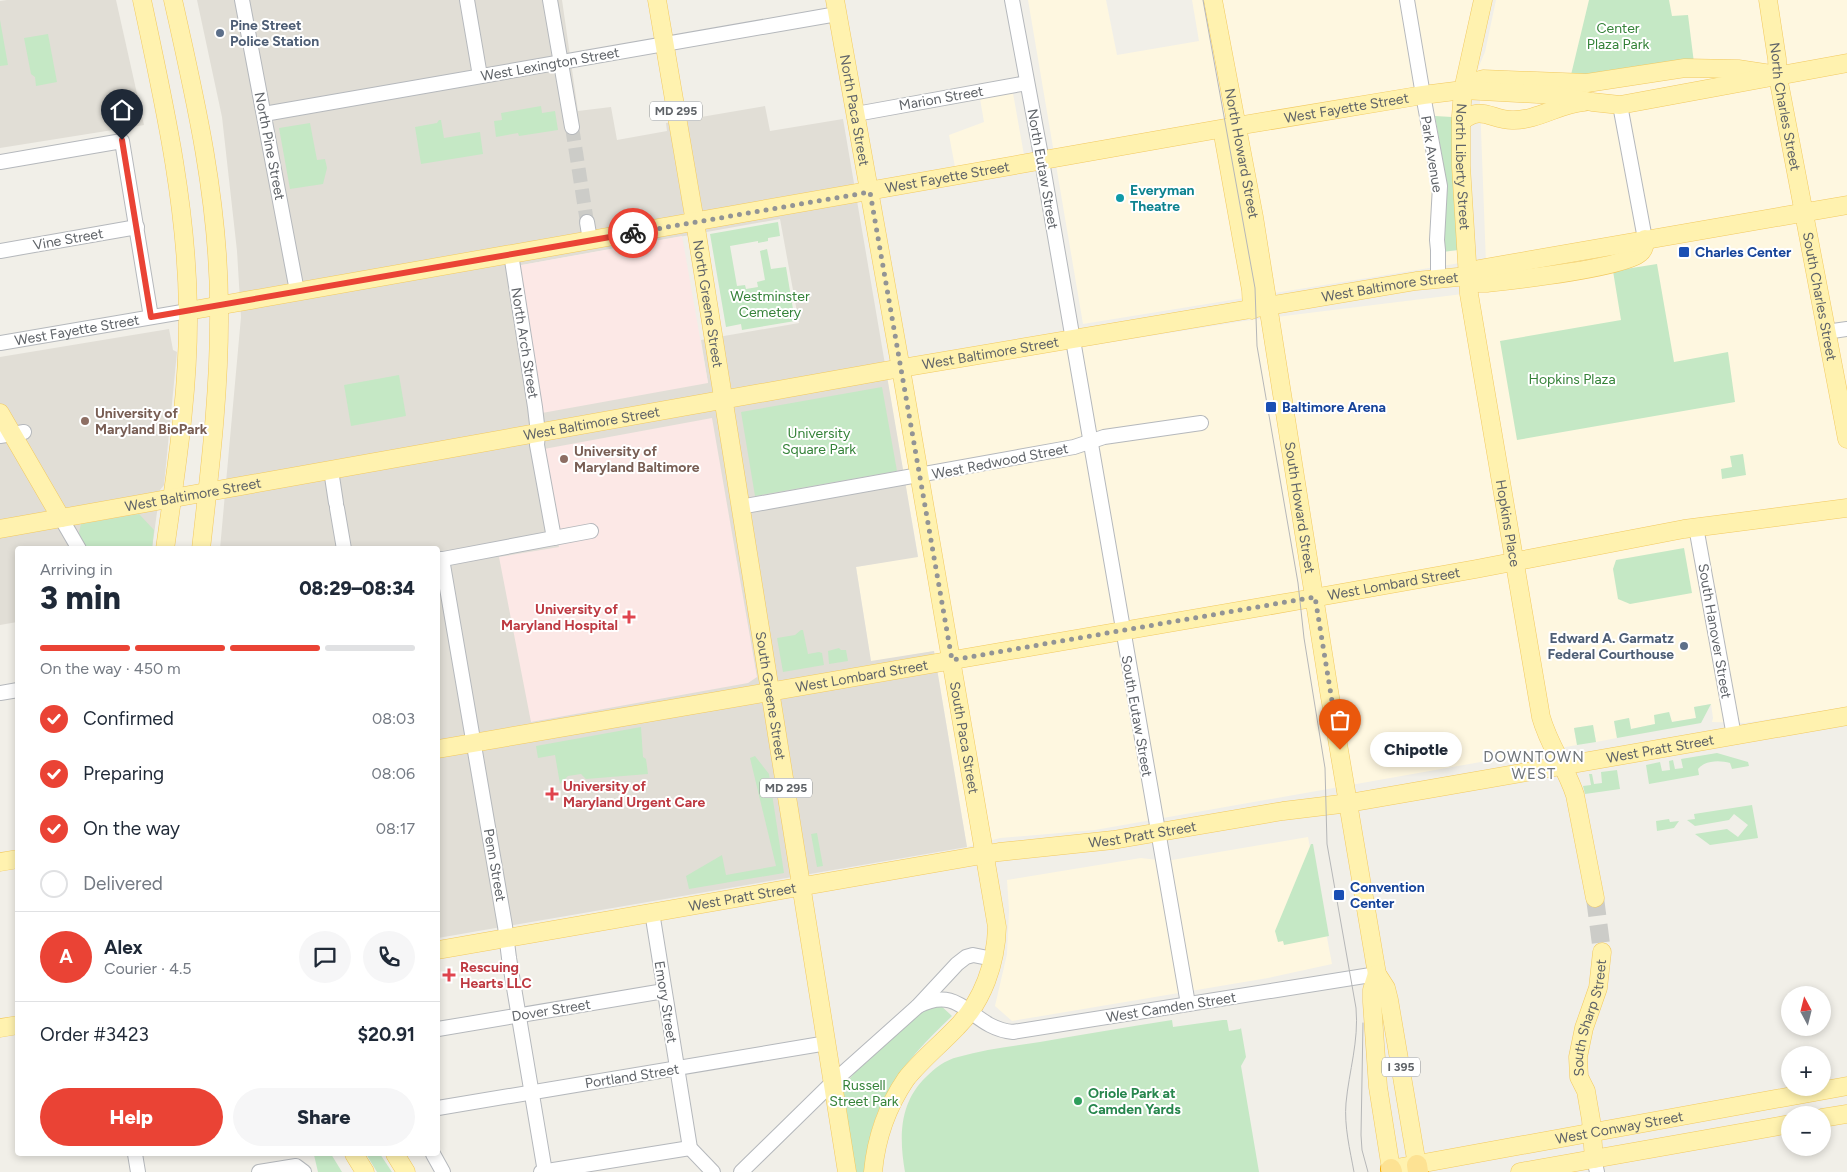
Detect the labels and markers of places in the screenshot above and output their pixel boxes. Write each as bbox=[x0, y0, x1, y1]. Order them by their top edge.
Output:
place label: Pine Street Police Station bbox=[230, 17, 319, 50]
marker: Pine Street Police Station bbox=[214, 27, 226, 39]
pin bbox=[101, 89, 143, 140]
place label: Everyman Theatre bbox=[1130, 182, 1195, 215]
marker: Everyman Theatre bbox=[1114, 192, 1126, 204]
place label: Charles Center bbox=[1695, 244, 1792, 261]
marker: Charles Center bbox=[1677, 245, 1691, 259]
place label: Baltimore Arena bbox=[1282, 399, 1386, 416]
marker: Baltimore Arena bbox=[1264, 400, 1278, 414]
place label: University of Maryland BioPark bbox=[95, 405, 208, 438]
marker: University of Maryland BioPark bbox=[79, 415, 91, 427]
place label: University of Maryland Baltimore bbox=[574, 443, 700, 476]
marker: University of Maryland Baltimore bbox=[558, 453, 570, 465]
place label: University of Maryland Hospital bbox=[501, 601, 618, 634]
marker: University of Maryland Hospital bbox=[622, 610, 636, 624]
place label: Edward A. Garmatz Federal Courthouse bbox=[1547, 630, 1674, 663]
marker: Edward A. Garmatz Federal Courthouse bbox=[1678, 640, 1690, 652]
pin bbox=[1319, 699, 1361, 750]
callout: Chipotle bbox=[1370, 732, 1462, 768]
place label: University of Maryland Urgent Care bbox=[563, 778, 706, 811]
marker: University of Maryland Urgent Care bbox=[545, 787, 559, 801]
place label: Convention Center bbox=[1350, 879, 1425, 912]
marker: Convention Center bbox=[1332, 888, 1346, 902]
place label: Rescuing Hearts LLC bbox=[460, 959, 532, 992]
marker: Rescuing Hearts LLC bbox=[442, 968, 456, 982]
place label: Oriole Park at Camden Yards bbox=[1088, 1085, 1181, 1118]
marker: Oriole Park at Camden Yards bbox=[1072, 1095, 1084, 1107]

